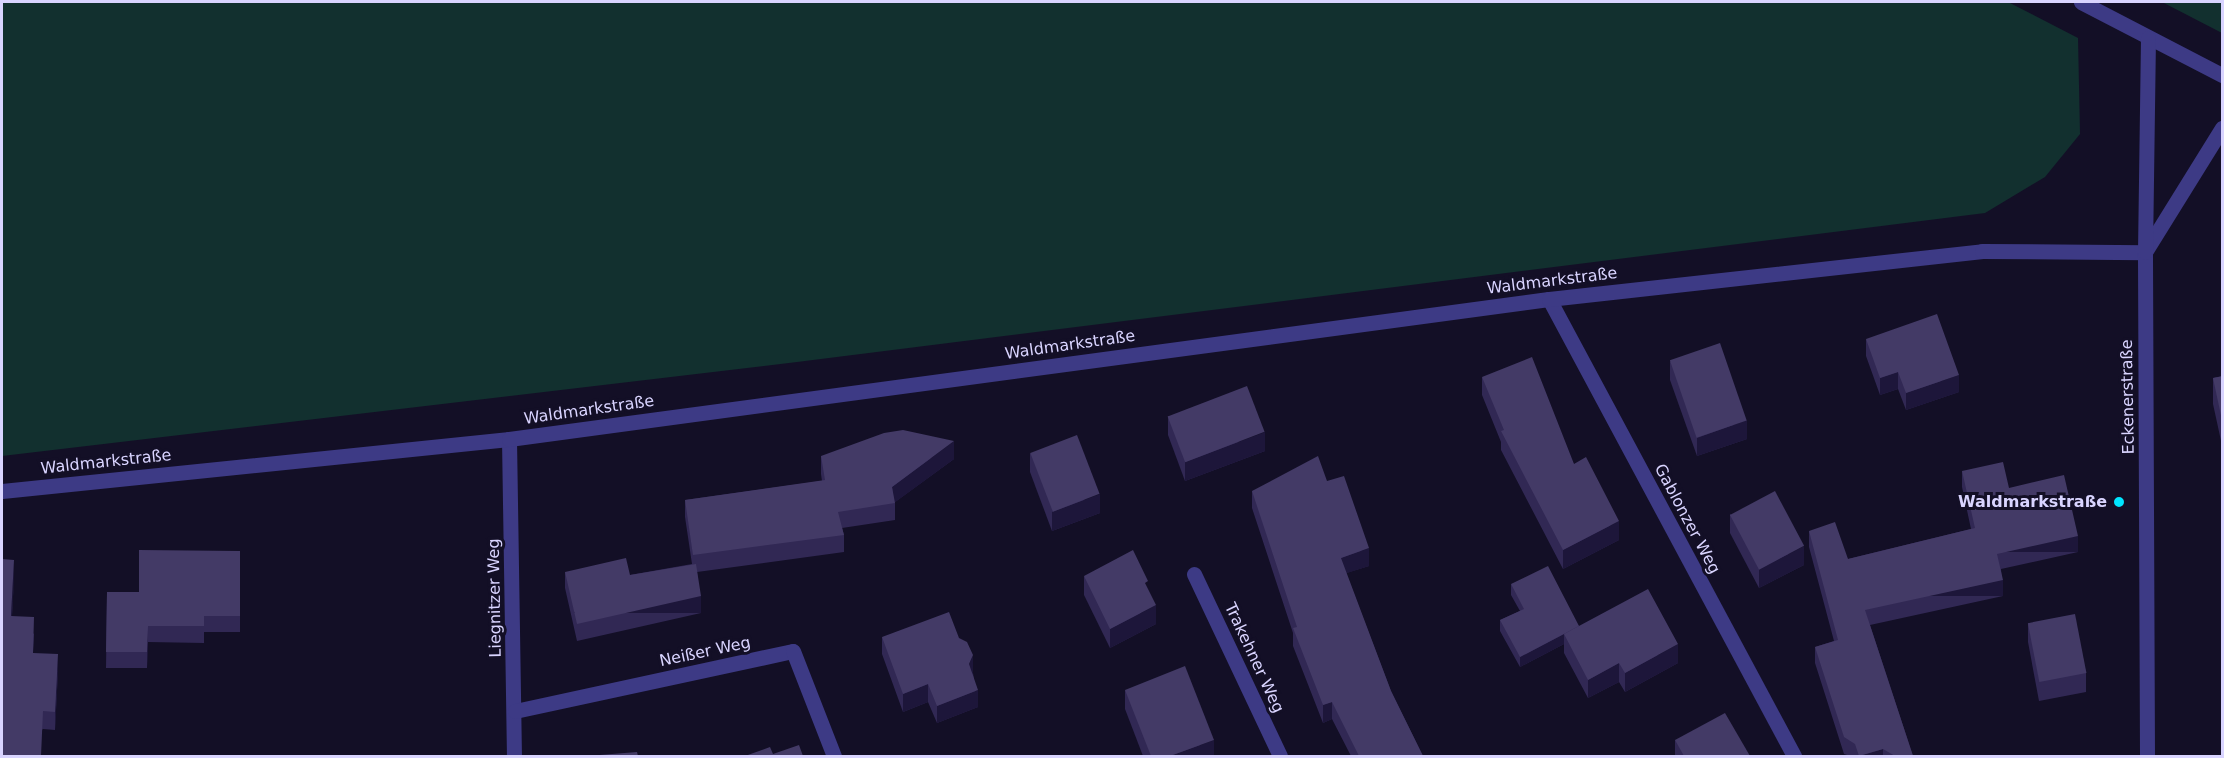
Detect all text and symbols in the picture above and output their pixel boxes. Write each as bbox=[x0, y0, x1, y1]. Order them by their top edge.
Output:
street label: Waldmarkstraße bbox=[1486, 263, 1618, 299]
street label: Waldmarkstraße bbox=[1004, 326, 1136, 364]
street label: Eckenerstraße bbox=[2117, 339, 2139, 455]
street label: Waldmarkstraße bbox=[523, 391, 655, 429]
street label: Waldmarkstraße bbox=[40, 446, 172, 478]
street label: Gablonzer Weg bbox=[1650, 461, 1724, 577]
place label: Waldmarkstraße bbox=[1958, 492, 2107, 512]
marker: Waldmarkstraße bbox=[2112, 495, 2126, 509]
street label: Liegnitzer Weg bbox=[484, 538, 506, 658]
street label: Trakehner Weg bbox=[1220, 600, 1288, 716]
street label: Neißer Weg bbox=[658, 633, 752, 671]

